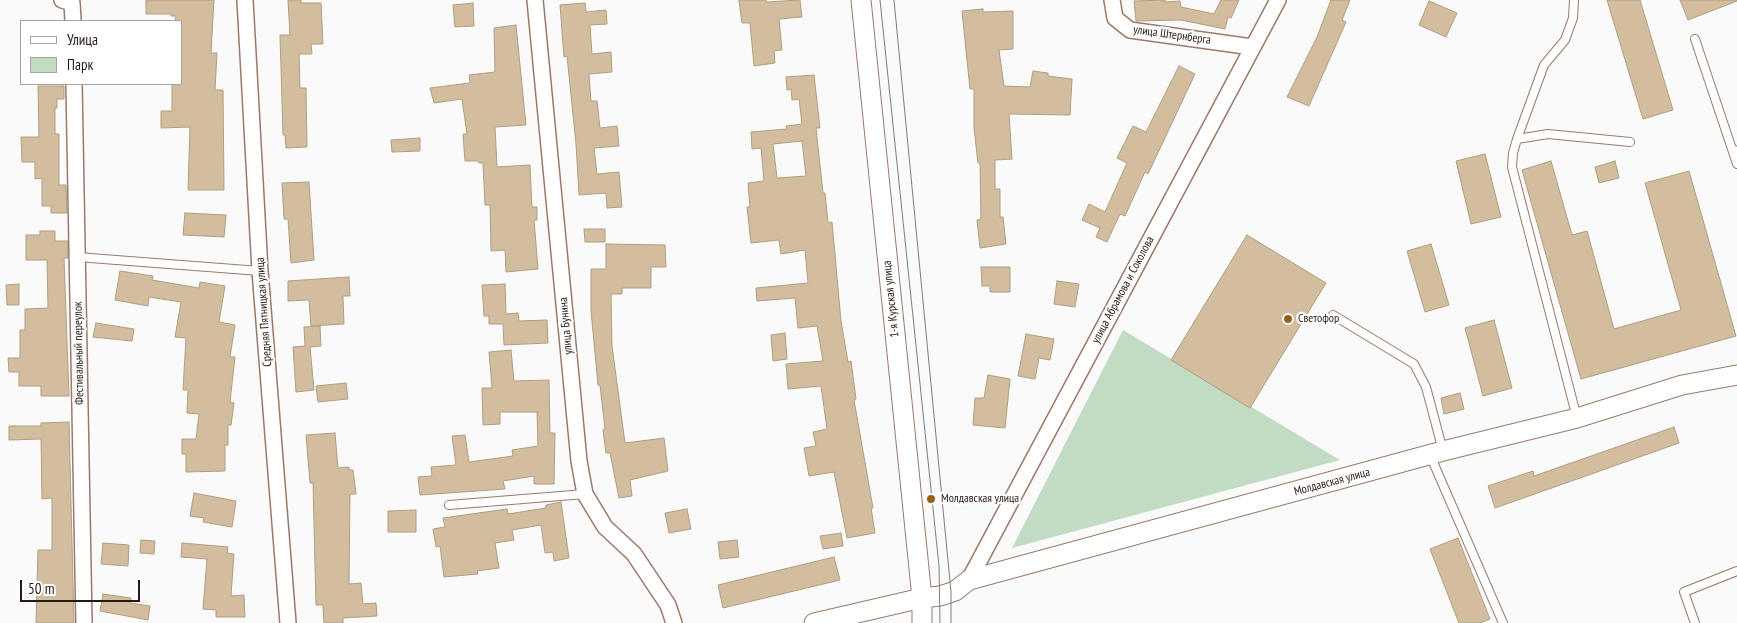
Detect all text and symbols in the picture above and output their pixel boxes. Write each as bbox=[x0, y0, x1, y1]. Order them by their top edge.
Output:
legend bbox=[20, 20, 182, 85]
street label: улица Штернберга bbox=[1132, 22, 1212, 48]
text: Улица bbox=[67, 30, 98, 49]
text: Парк bbox=[67, 55, 93, 74]
street label: улица Абрамова и Соколова bbox=[1089, 234, 1157, 346]
street label: Средняя Пятницкая улица bbox=[253, 257, 275, 367]
street label: 1-я Курская улица bbox=[880, 260, 902, 338]
street label: улица Бунина bbox=[556, 297, 576, 355]
street label: Фестивальный переулок bbox=[71, 301, 87, 405]
place label: Светофор bbox=[1298, 312, 1339, 326]
marker: Светофор bbox=[1282, 313, 1294, 325]
street label: Молдавская улица bbox=[1292, 465, 1372, 499]
place label: Молдавская улица bbox=[941, 492, 1019, 506]
marker: Молдавская улица bbox=[925, 493, 937, 505]
scale bar bbox=[22, 570, 142, 602]
text: 50 m bbox=[28, 579, 54, 598]

